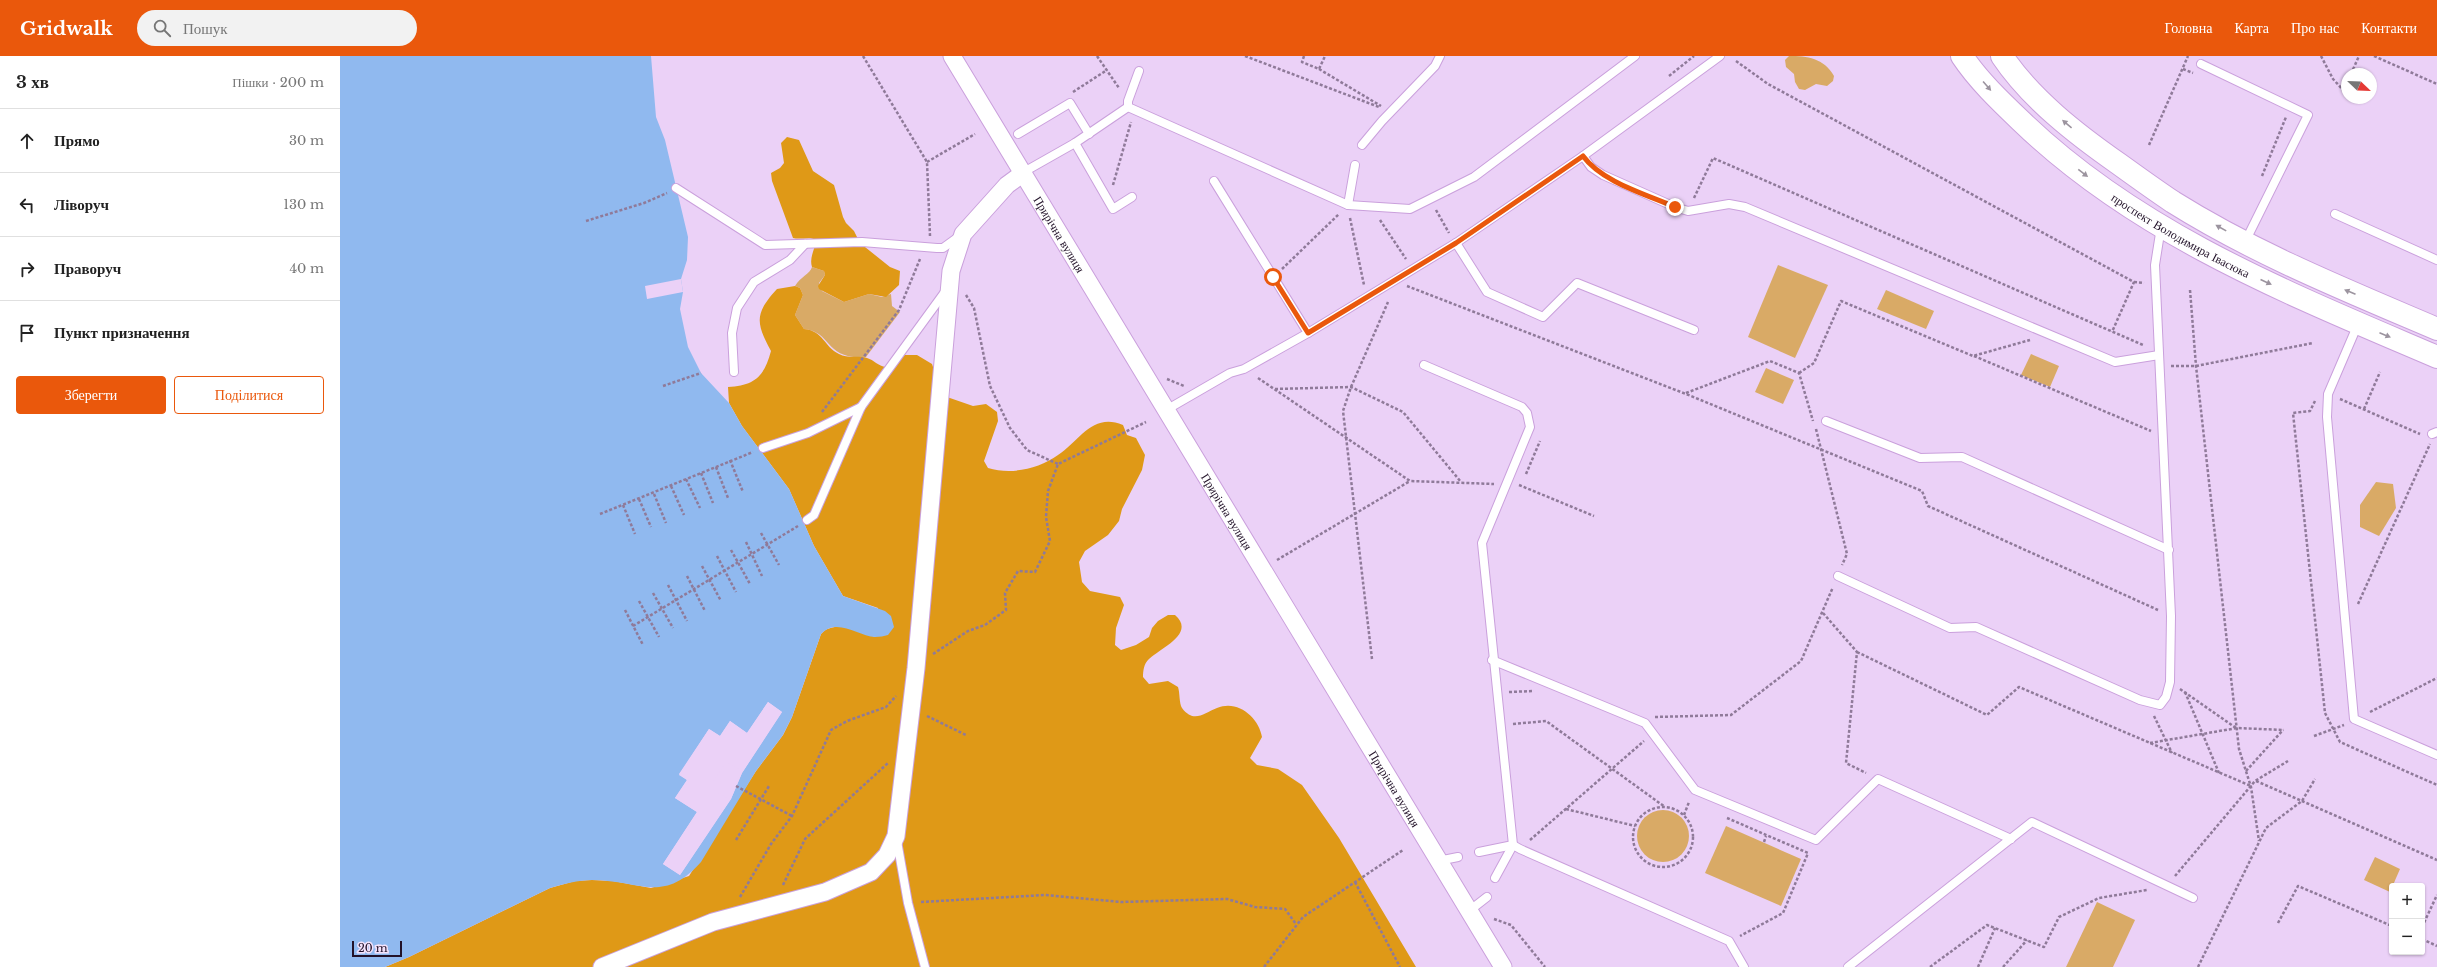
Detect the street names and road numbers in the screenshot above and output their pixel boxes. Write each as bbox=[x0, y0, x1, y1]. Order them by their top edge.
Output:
street label: проспект Володимира Івасюка bbox=[2109, 189, 2253, 281]
street label: Прирічна вулиця bbox=[1031, 193, 1089, 275]
street label: Прирічна вулиця bbox=[1198, 470, 1256, 553]
street label: Прирічна вулиця bbox=[1366, 747, 1424, 830]

